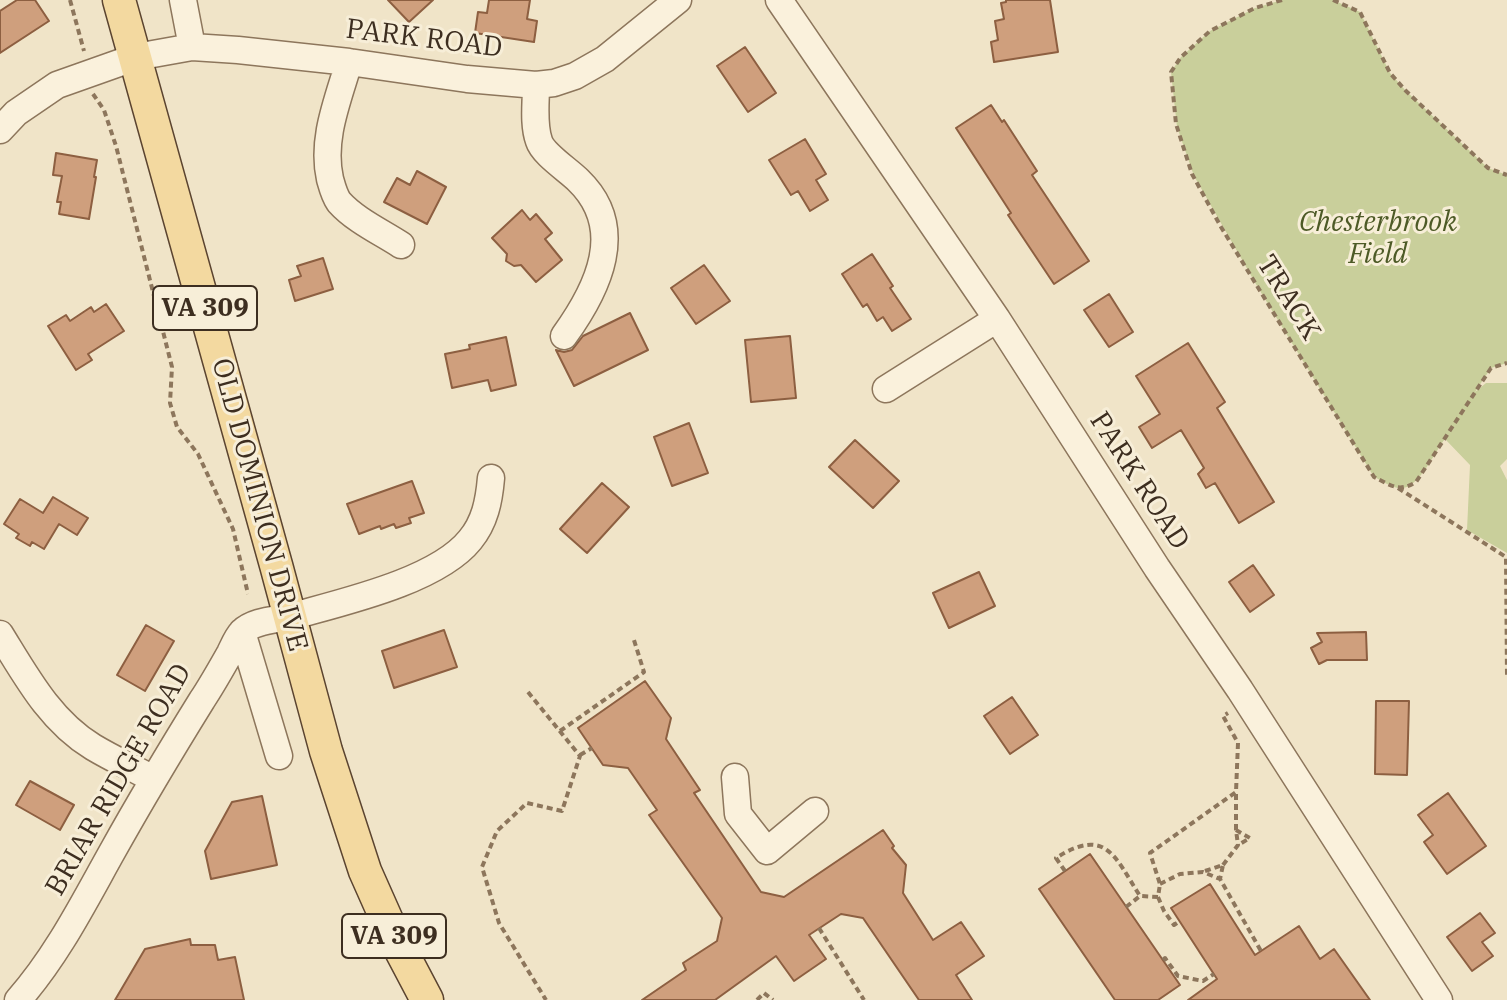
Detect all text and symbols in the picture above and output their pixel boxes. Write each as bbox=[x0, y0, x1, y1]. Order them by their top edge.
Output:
street label: PARK ROAD bbox=[344, 13, 504, 65]
park label: Chesterbrook Field bbox=[1299, 206, 1457, 272]
street label: TRACK bbox=[1249, 249, 1327, 347]
road number: VA 309 bbox=[153, 286, 257, 330]
street label: OLD DOMINION DRIVE bbox=[204, 355, 314, 655]
street label: PARK ROAD bbox=[1082, 406, 1196, 556]
street label: BRIAR RIDGE ROAD bbox=[39, 658, 199, 902]
road number: VA 309 bbox=[342, 914, 446, 958]

